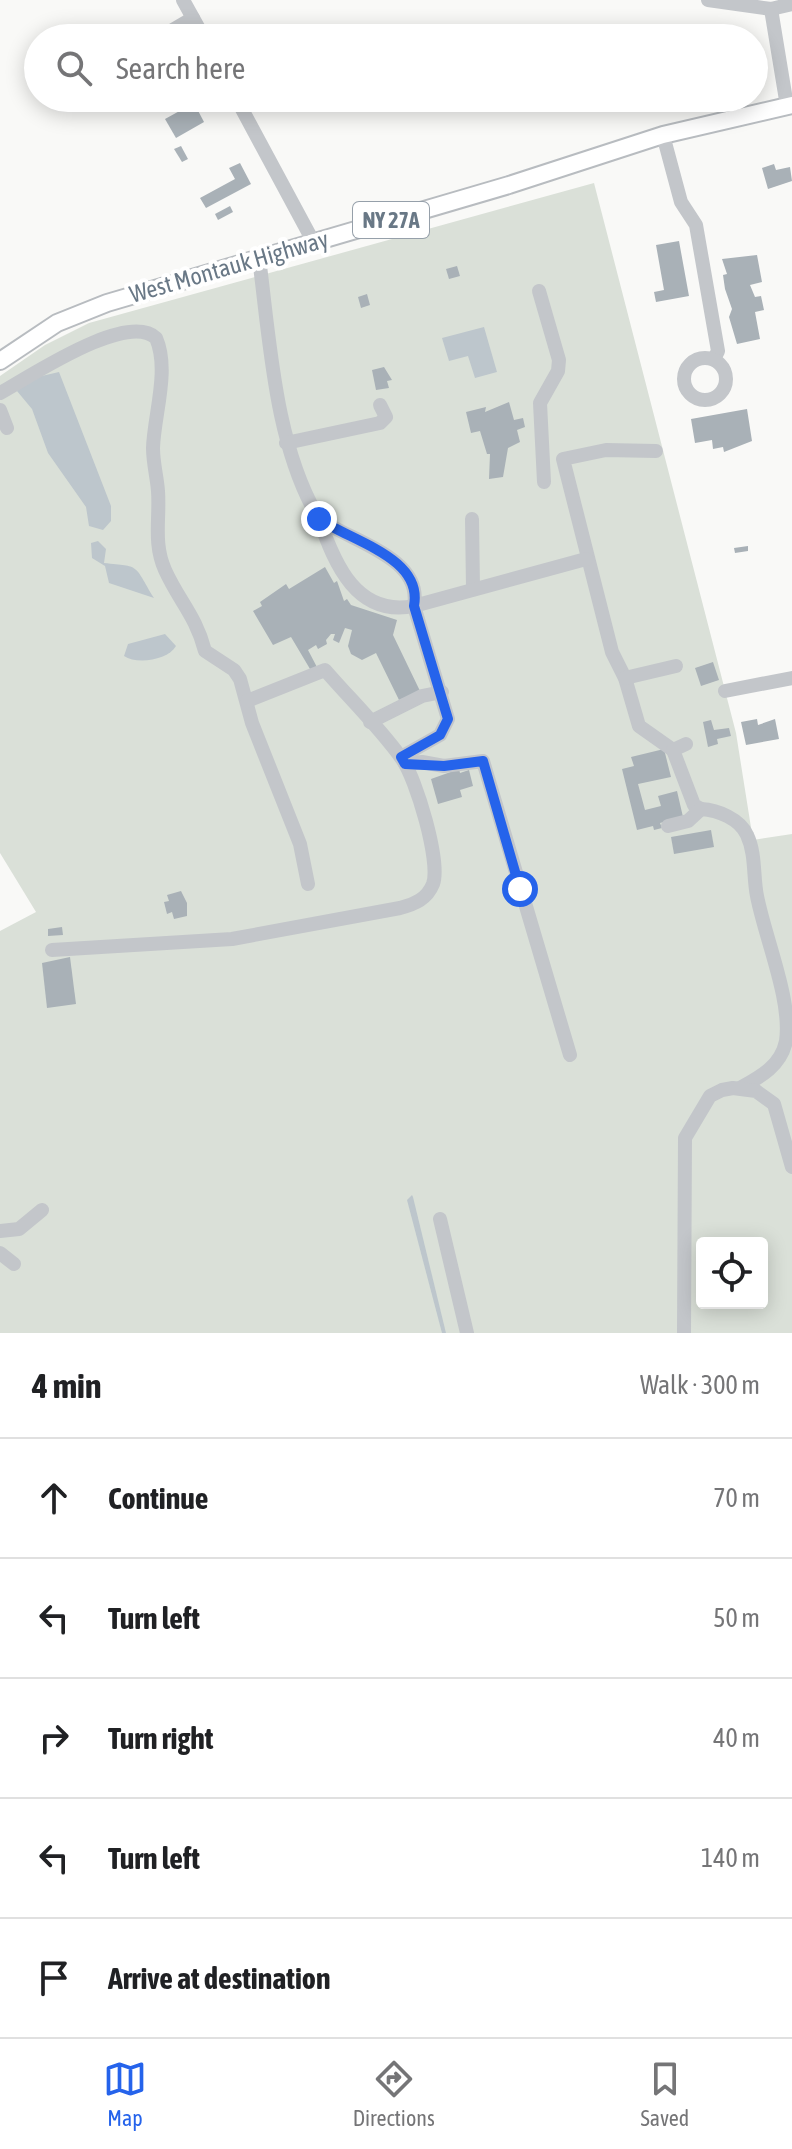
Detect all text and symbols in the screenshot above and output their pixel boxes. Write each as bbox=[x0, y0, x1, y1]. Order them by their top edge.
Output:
search box bbox=[24, 24, 768, 112]
icon: search bbox=[52, 46, 96, 90]
text: Search here bbox=[116, 51, 245, 85]
road number: NY 27A bbox=[353, 202, 429, 238]
street label: West Montauk Highway bbox=[126, 225, 331, 308]
route end bbox=[301, 501, 337, 537]
route start bbox=[502, 871, 538, 907]
map controls bbox=[696, 1237, 768, 1309]
button: locate bbox=[696, 1237, 768, 1309]
text: 4 min bbox=[32, 1366, 101, 1405]
text: Walk · 300 m bbox=[640, 1370, 760, 1400]
icon: ahead bbox=[32, 1476, 76, 1520]
text: Continue bbox=[108, 1481, 208, 1515]
text: 70 m bbox=[713, 1483, 760, 1513]
icon: left bbox=[32, 1596, 76, 1640]
text: Turn left bbox=[108, 1601, 200, 1635]
text: 50 m bbox=[713, 1603, 760, 1633]
icon: right bbox=[32, 1716, 76, 1760]
text: Turn right bbox=[108, 1721, 214, 1755]
text: 40 m bbox=[713, 1723, 760, 1753]
icon: left bbox=[32, 1836, 76, 1880]
text: Turn left bbox=[108, 1841, 200, 1875]
text: 140 m bbox=[701, 1843, 760, 1873]
icon: arrive bbox=[32, 1956, 76, 2000]
text: Arrive at destination bbox=[108, 1961, 330, 1995]
tab: Map bbox=[103, 2057, 147, 2131]
tab: Directions bbox=[353, 2057, 435, 2131]
tab: Saved bbox=[640, 2057, 689, 2131]

